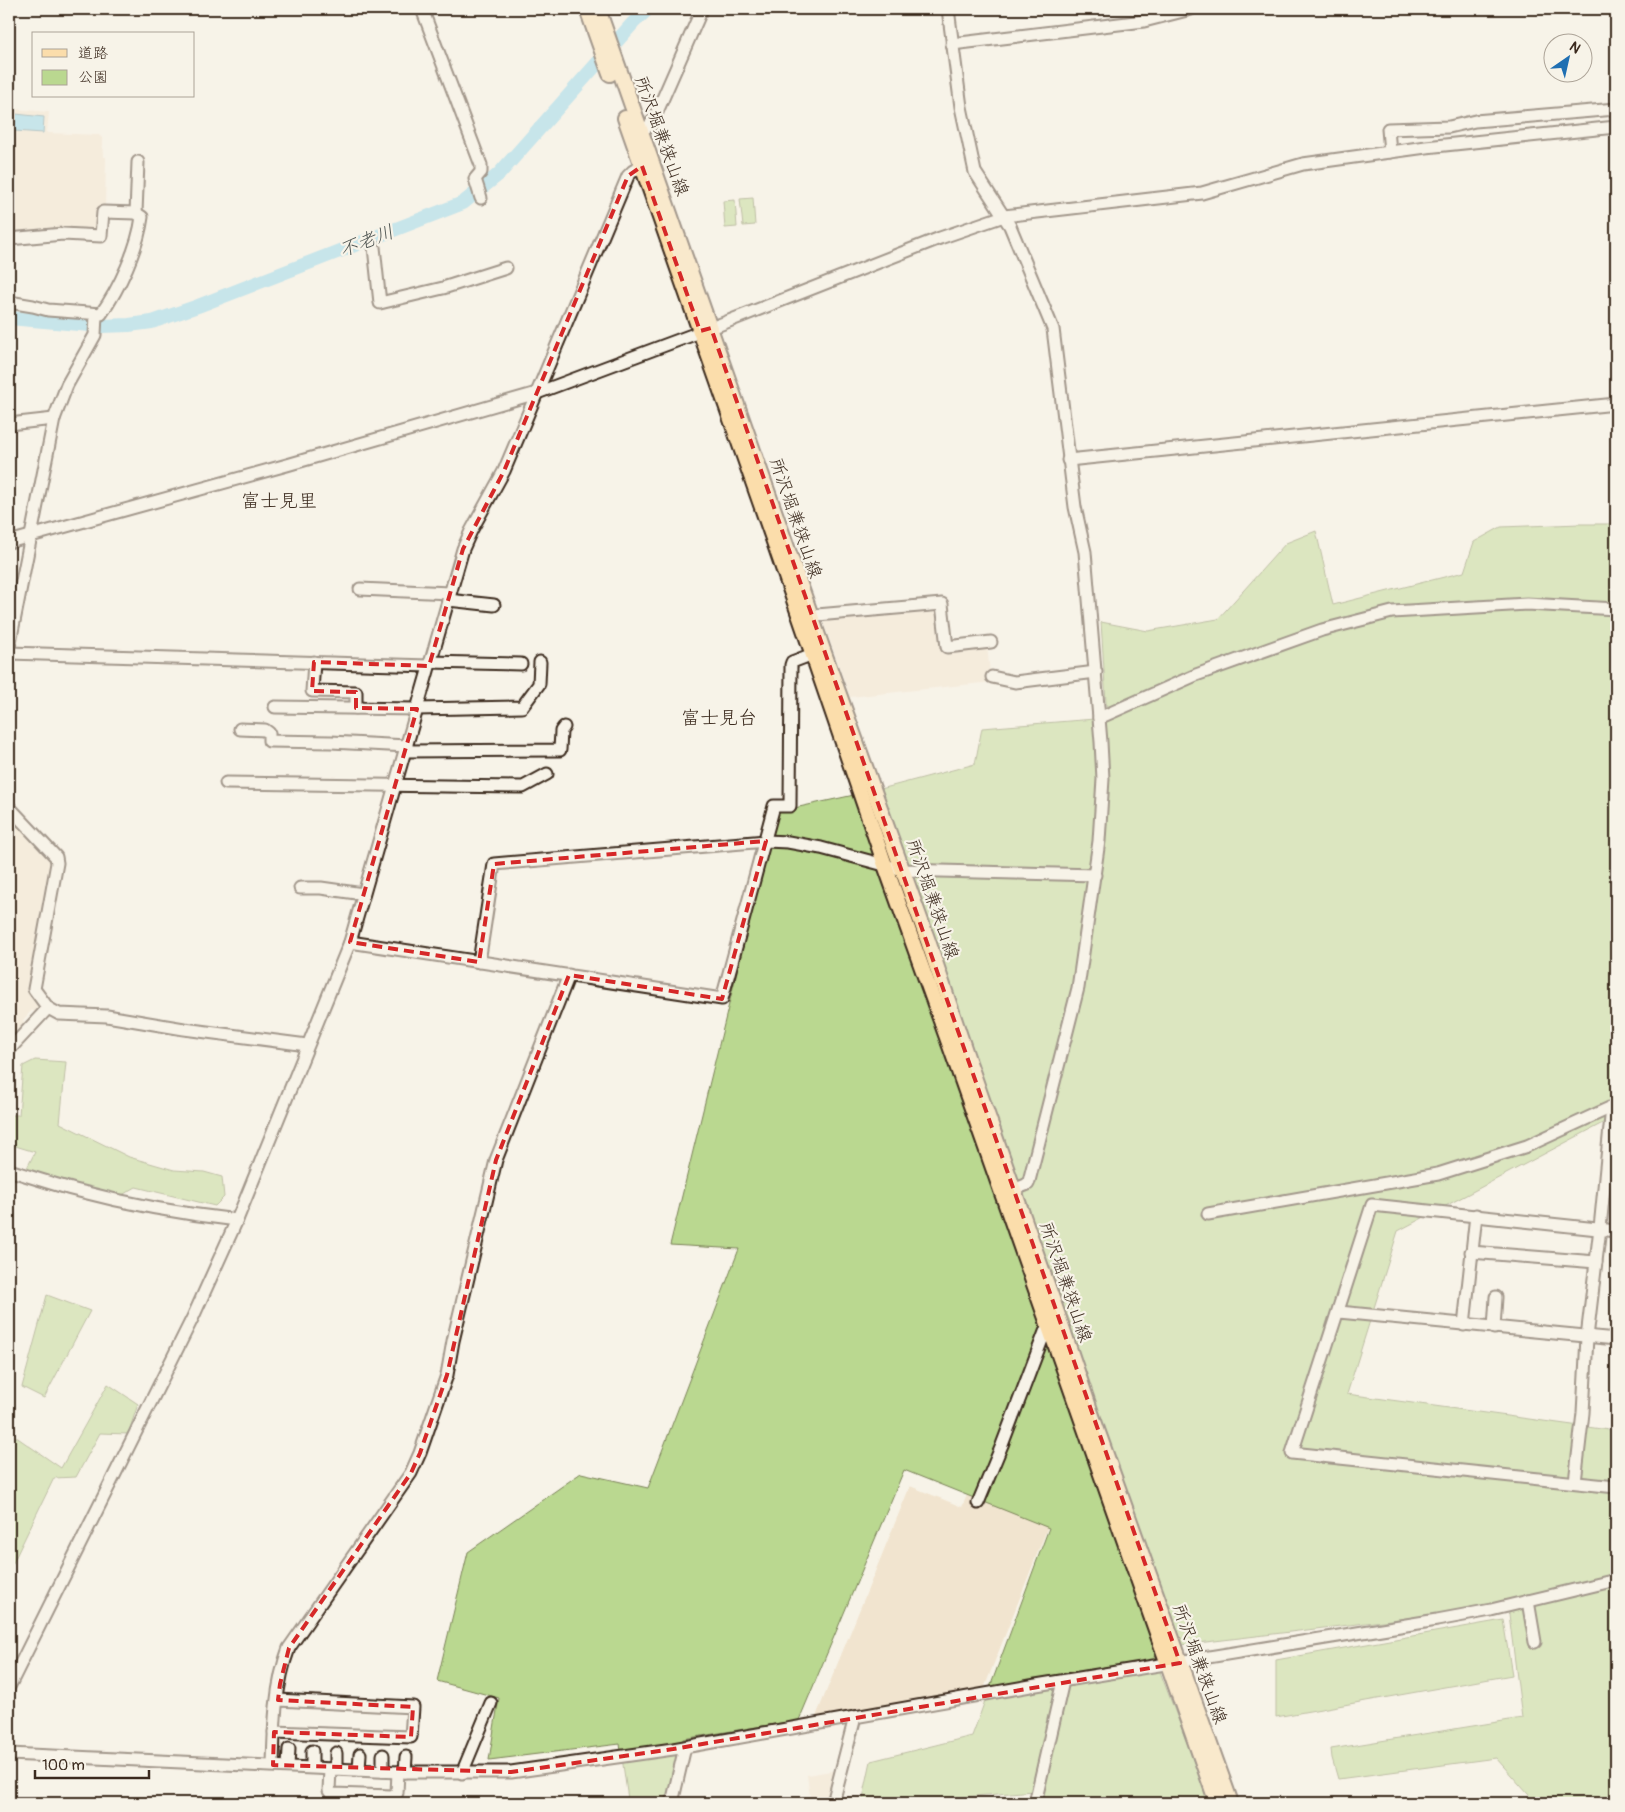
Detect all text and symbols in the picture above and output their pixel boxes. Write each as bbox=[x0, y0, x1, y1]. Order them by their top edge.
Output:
legend bbox=[32, 32, 195, 98]
north arrow bbox=[1542, 32, 1592, 82]
text: N bbox=[1566, 38, 1584, 57]
text: 道路 bbox=[78, 44, 108, 63]
text: 公園 bbox=[78, 68, 108, 87]
street label: 所沢堀兼狭山線 bbox=[629, 73, 694, 199]
water label: 不老川 bbox=[335, 220, 397, 262]
street label: 所沢堀兼狭山線 bbox=[764, 455, 827, 581]
district label: 富士見里 bbox=[241, 489, 317, 513]
district label: 富士見台 bbox=[681, 706, 757, 730]
street label: 所沢堀兼狭山線 bbox=[901, 836, 964, 962]
street label: 所沢堀兼狭山線 bbox=[1034, 1219, 1097, 1345]
street label: 所沢堀兼狭山線 bbox=[1167, 1601, 1232, 1727]
scale bar bbox=[35, 1747, 149, 1779]
text: 100 m bbox=[42, 1756, 85, 1775]

